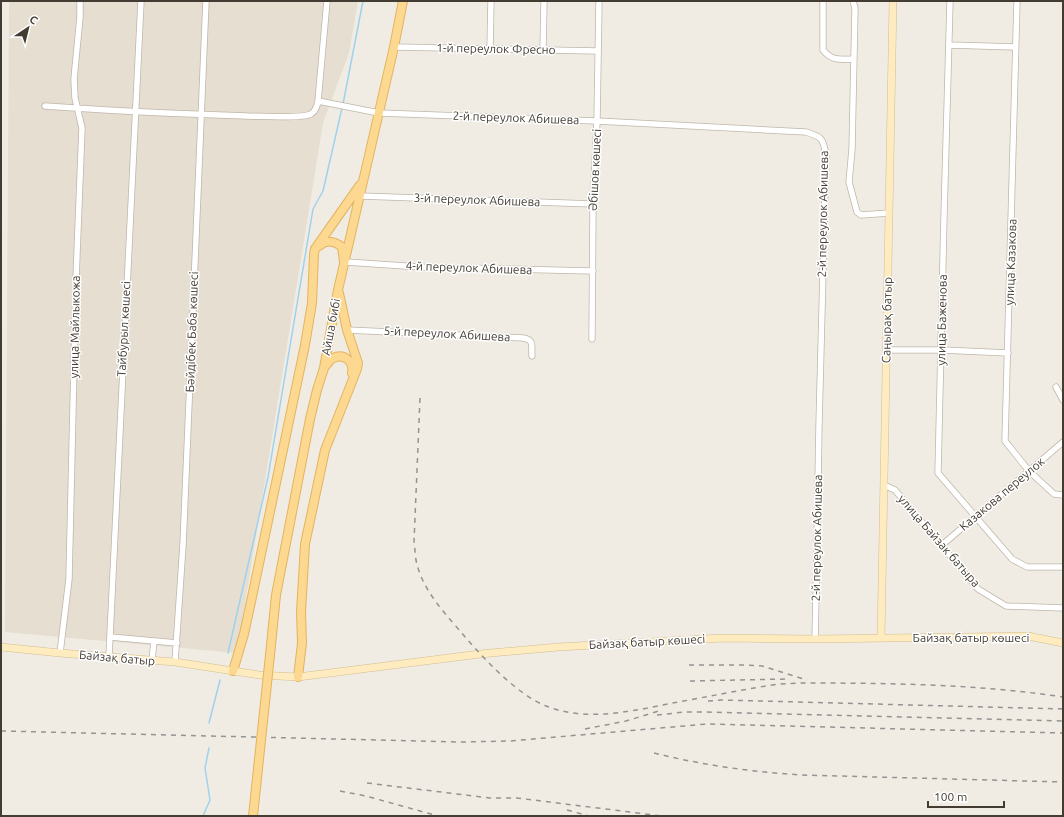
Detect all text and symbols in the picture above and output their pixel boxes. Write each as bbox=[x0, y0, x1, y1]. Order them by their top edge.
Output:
north arrow bbox=[8, 8, 48, 48]
text: С bbox=[27, 13, 40, 27]
street label: 1-й переулок Фресно bbox=[436, 41, 556, 56]
street label: 2-й переулок Абишева bbox=[452, 109, 580, 126]
street label: Әбішов көшесі bbox=[586, 128, 603, 211]
street label: 2-й переулок Абишева bbox=[815, 150, 830, 278]
street label: 3-й переулок Абишева bbox=[413, 191, 541, 208]
street label: улица Казакова bbox=[1002, 218, 1019, 306]
street label: 4-й переулок Абишева bbox=[405, 259, 533, 276]
street label: Бәйдібек Баба көшесі bbox=[183, 271, 200, 393]
street label: улица Баженова bbox=[934, 274, 949, 366]
street label: улица Майлыкожа bbox=[67, 275, 82, 379]
street label: Саңырақ батыр bbox=[879, 277, 894, 363]
street label: Тайбурыл көшесі bbox=[115, 281, 133, 377]
street label: Айша бибі bbox=[319, 297, 342, 356]
street label: 5-й переулок Абишева bbox=[383, 324, 511, 343]
street label: Казакова переулок bbox=[957, 454, 1047, 533]
street label: 2-й переулок Абишева bbox=[809, 474, 824, 602]
street label: улица Байзак батыра bbox=[896, 492, 983, 589]
street label: Байзақ батыр көшесі bbox=[913, 631, 1029, 644]
street label: Байзақ батыр көшесі bbox=[588, 632, 706, 651]
street label: Байзақ батыр bbox=[78, 648, 156, 667]
scale bar bbox=[928, 783, 1004, 809]
text: 100 m bbox=[934, 790, 967, 803]

